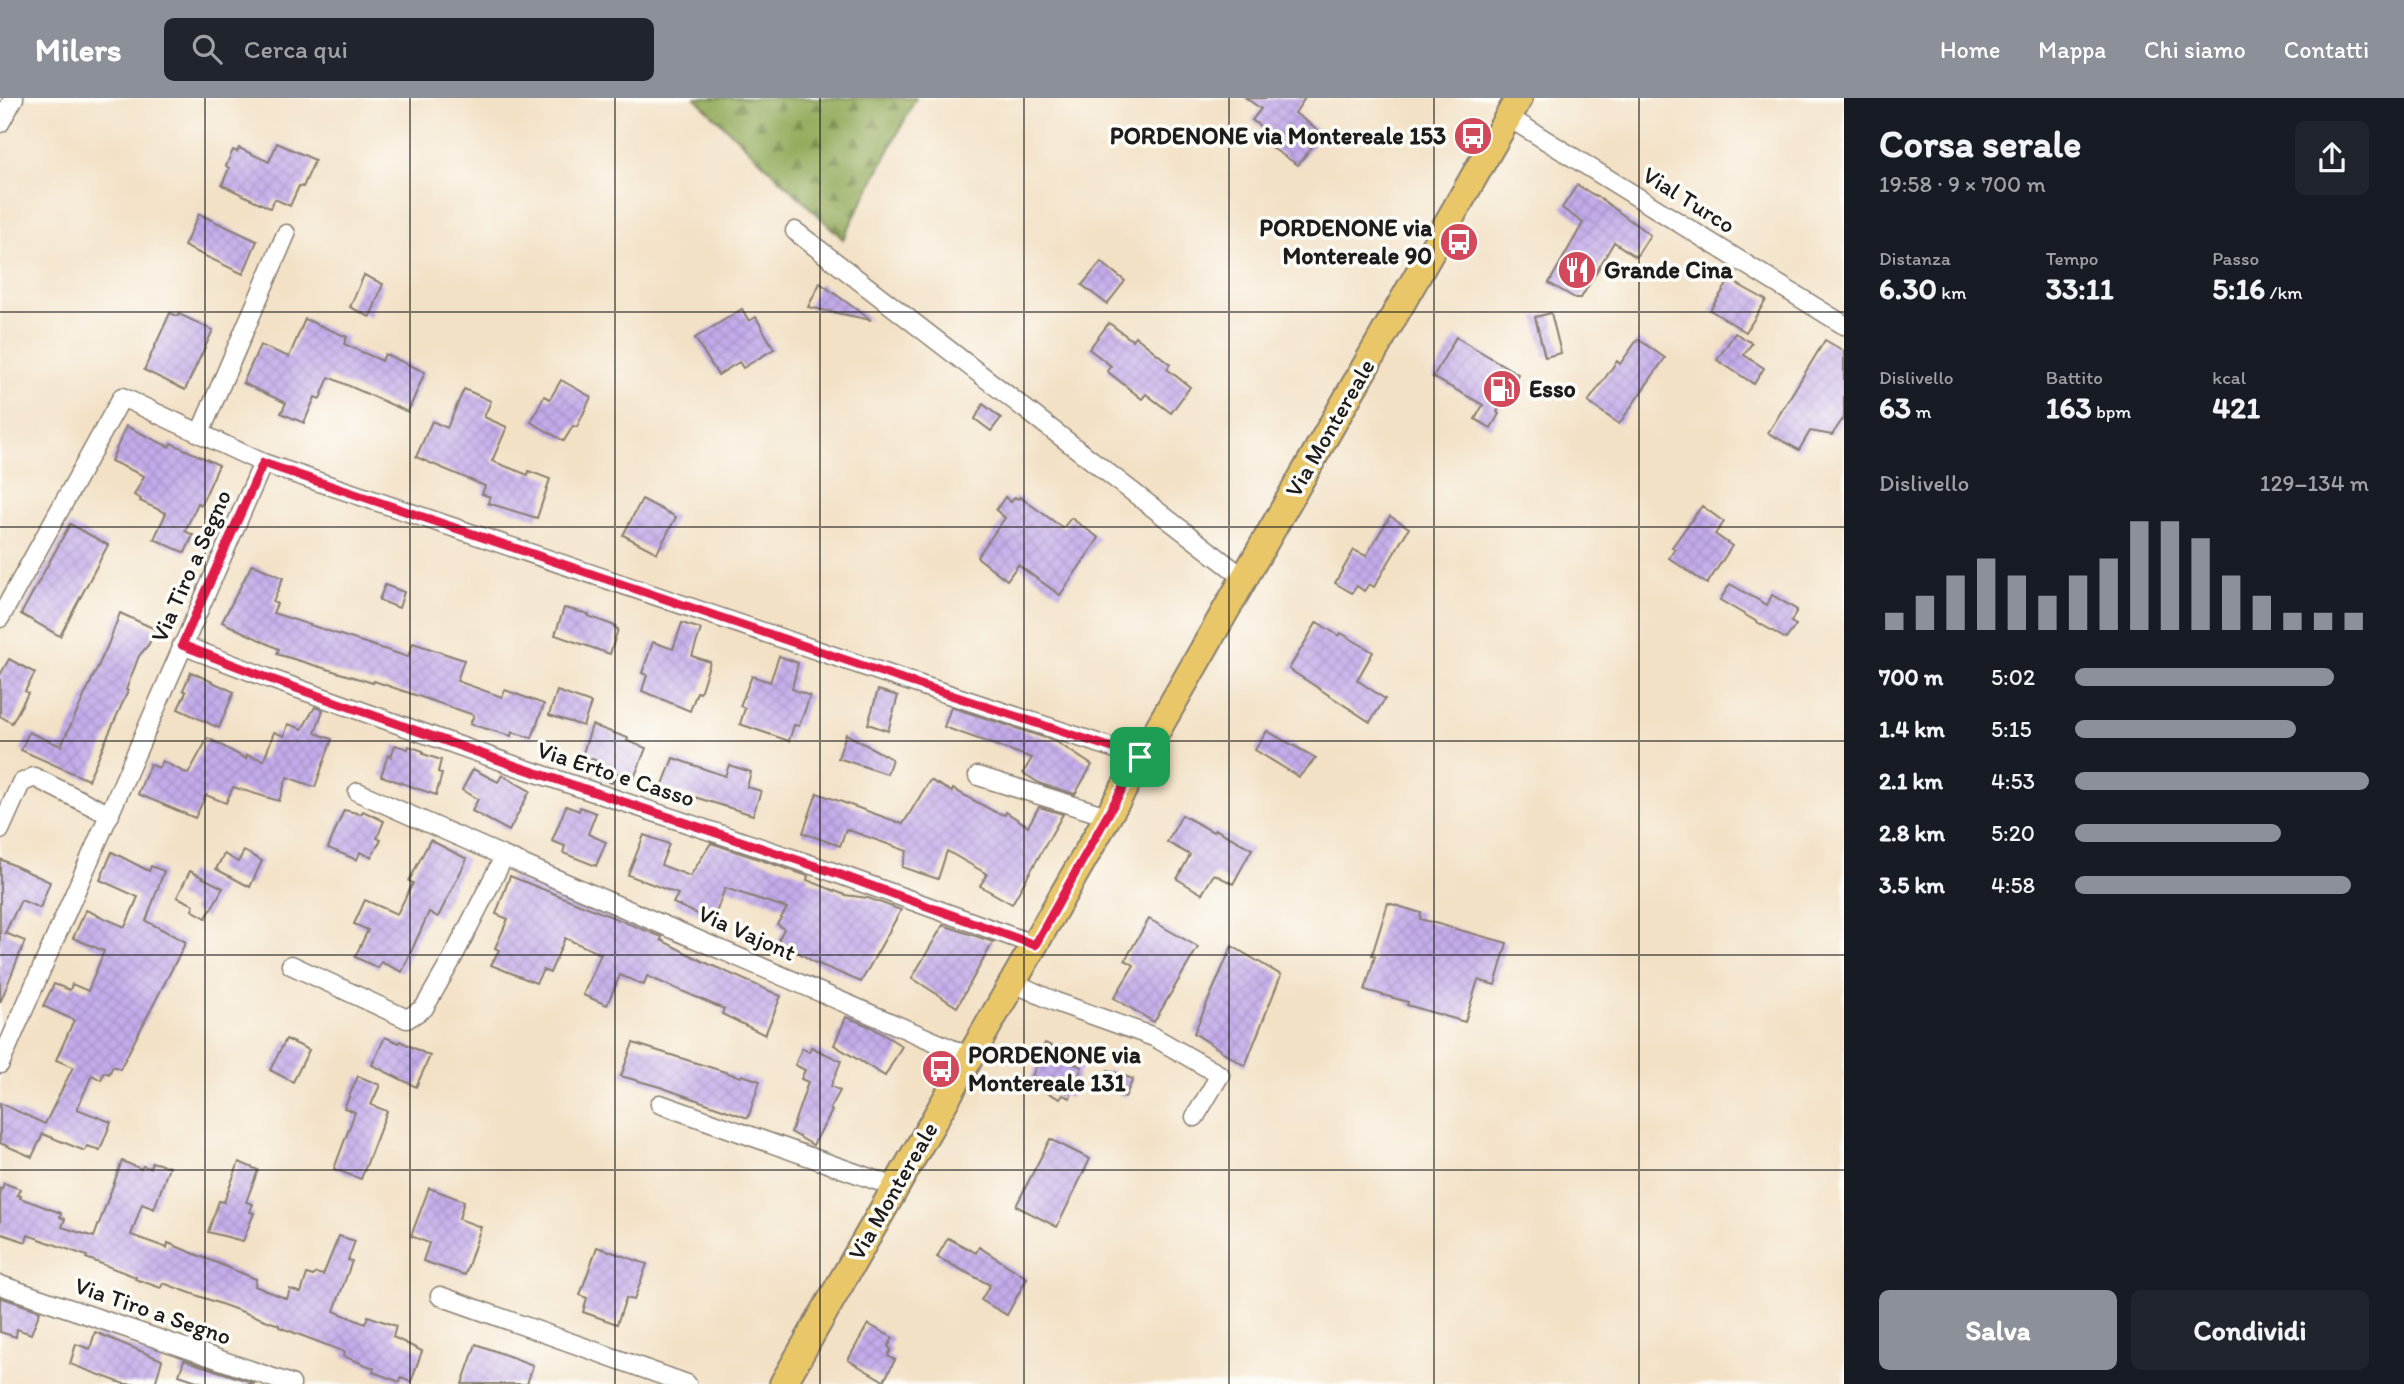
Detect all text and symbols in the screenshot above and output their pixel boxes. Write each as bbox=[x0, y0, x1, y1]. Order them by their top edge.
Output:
search box bbox=[164, 18, 654, 81]
text: Milers bbox=[35, 30, 122, 69]
icon: search bbox=[188, 30, 226, 68]
text: Cerca qui bbox=[244, 33, 348, 65]
text: Home bbox=[1940, 35, 2000, 64]
text: Mappa bbox=[2038, 35, 2106, 64]
text: Chi siamo bbox=[2144, 35, 2246, 64]
text: Contatti bbox=[2284, 35, 2369, 64]
bus stop icon: PORDENONE via Montereale 153 bbox=[1452, 115, 1494, 157]
place label: PORDENONE via Montereale 153 bbox=[1110, 121, 1446, 150]
text: Corsa serale bbox=[1879, 121, 2081, 167]
button: share bbox=[2295, 121, 2369, 195]
street label: Vial Turco bbox=[1638, 160, 1741, 239]
text: 19:58 · 9 × 700 m bbox=[1879, 170, 2046, 198]
place label: PORDENONE via Montereale 90 bbox=[1259, 213, 1432, 270]
bus stop icon: PORDENONE via Montereale 90 bbox=[1438, 221, 1480, 263]
text: Distanza bbox=[1879, 247, 1951, 270]
text: Tempo bbox=[2046, 247, 2099, 270]
text: Passo bbox=[2212, 247, 2259, 270]
restaurant icon: Grande Cina bbox=[1556, 249, 1598, 291]
place label: Grande Cina bbox=[1604, 255, 1733, 284]
text: 6.30 bbox=[1879, 270, 1937, 307]
text: 33:11 bbox=[2046, 270, 2114, 307]
text: 5:16 bbox=[2212, 270, 2265, 307]
text: km bbox=[1937, 281, 1967, 304]
text: /km bbox=[2265, 281, 2303, 304]
street label: Via Montereale bbox=[1278, 354, 1381, 502]
text: Dislivello bbox=[1879, 366, 1954, 389]
text: Battito bbox=[2046, 366, 2103, 389]
text: kcal bbox=[2212, 366, 2246, 389]
fuel station icon: Esso bbox=[1481, 368, 1523, 410]
place label: Esso bbox=[1529, 374, 1576, 403]
text: 63 bbox=[1879, 389, 1911, 426]
text: 163 bbox=[2046, 389, 2092, 426]
text: 421 bbox=[2212, 389, 2260, 426]
text: m bbox=[1911, 400, 1932, 423]
text: bpm bbox=[2092, 400, 2131, 423]
text: Dislivello bbox=[1879, 469, 1969, 497]
text: 129–134 m bbox=[2260, 469, 2369, 497]
street label: Via Tiro a Segno bbox=[144, 485, 237, 647]
text: 700 m bbox=[1879, 663, 1943, 691]
text: 5:02 bbox=[1991, 663, 2035, 691]
text: 1.4 km bbox=[1879, 715, 1945, 743]
text: 5:15 bbox=[1991, 715, 2031, 743]
pin bbox=[1110, 727, 1170, 787]
street label: Via Erto e Casso bbox=[534, 734, 699, 813]
icon: arrive bbox=[1121, 738, 1159, 776]
text: 2.1 km bbox=[1879, 767, 1943, 795]
text: 4:53 bbox=[1991, 767, 2035, 795]
text: 2.8 km bbox=[1879, 819, 1945, 847]
text: 5:20 bbox=[1991, 819, 2035, 847]
text: 3.5 km bbox=[1879, 871, 1945, 899]
text: 4:58 bbox=[1991, 871, 2035, 899]
street label: Via Vajont bbox=[694, 898, 801, 967]
place label: PORDENONE via Montereale 131 bbox=[968, 1040, 1141, 1097]
bus stop icon: PORDENONE via Montereale 131 bbox=[920, 1048, 962, 1090]
street label: Via Montereale bbox=[841, 1117, 944, 1265]
street label: Via Tiro a Segno bbox=[71, 1270, 235, 1351]
button: Salva bbox=[1879, 1290, 2117, 1370]
button: Condividi bbox=[2131, 1290, 2369, 1370]

